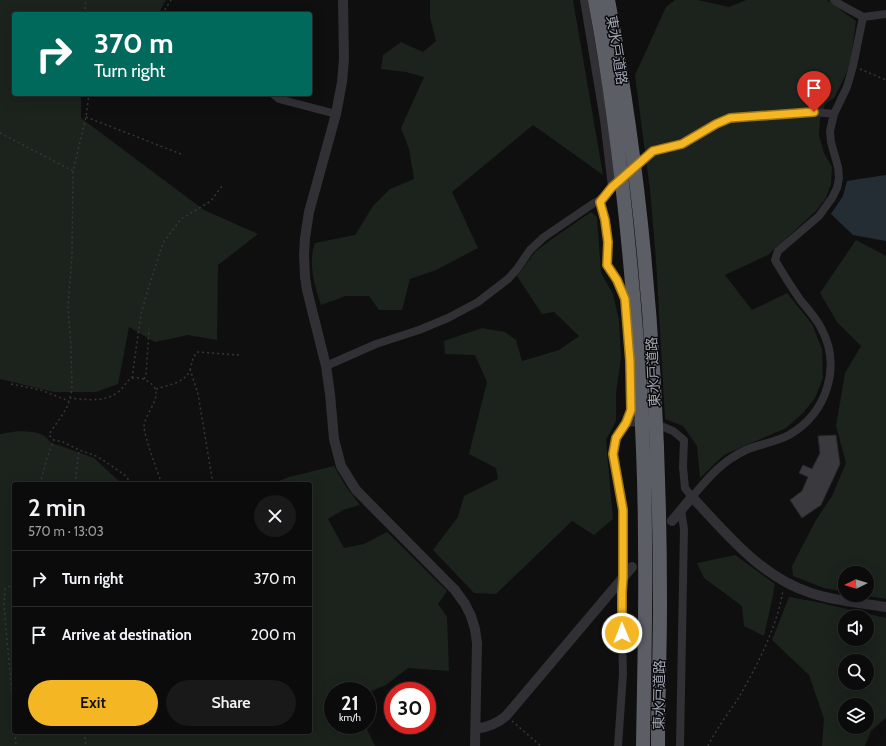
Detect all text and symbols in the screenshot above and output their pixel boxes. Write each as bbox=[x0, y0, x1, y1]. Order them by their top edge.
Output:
street label: 東水戸道路 bbox=[603, 14, 631, 86]
text: 370 m bbox=[94, 26, 174, 60]
icon: right bbox=[28, 28, 80, 80]
text: Turn right bbox=[94, 60, 165, 82]
pin bbox=[797, 71, 831, 112]
icon: arrive bbox=[803, 77, 825, 99]
street label: 東水戸道路 bbox=[642, 337, 664, 407]
text: 2 min bbox=[28, 493, 86, 522]
button: close bbox=[254, 495, 296, 537]
text: 570 m · 13:03 bbox=[28, 523, 104, 539]
north arrow bbox=[838, 566, 874, 602]
map controls bbox=[838, 566, 874, 734]
icon: right bbox=[28, 568, 50, 590]
text: Turn right bbox=[62, 570, 123, 588]
text: 370 m bbox=[253, 570, 296, 588]
button: sound bbox=[838, 610, 874, 646]
position arrow bbox=[601, 612, 643, 654]
icon: arrive bbox=[28, 624, 50, 646]
text: Arrive at destination bbox=[62, 626, 192, 644]
text: 200 m bbox=[251, 626, 296, 644]
button: search bbox=[838, 654, 874, 690]
street label: 東水戸道路 bbox=[649, 660, 669, 730]
button: Exit bbox=[28, 680, 158, 726]
button: Share bbox=[166, 680, 296, 726]
speed limit sign: 30 bbox=[384, 682, 436, 734]
text: 21 bbox=[341, 691, 359, 715]
button: layers bbox=[838, 698, 874, 734]
text: km/h bbox=[339, 711, 361, 724]

